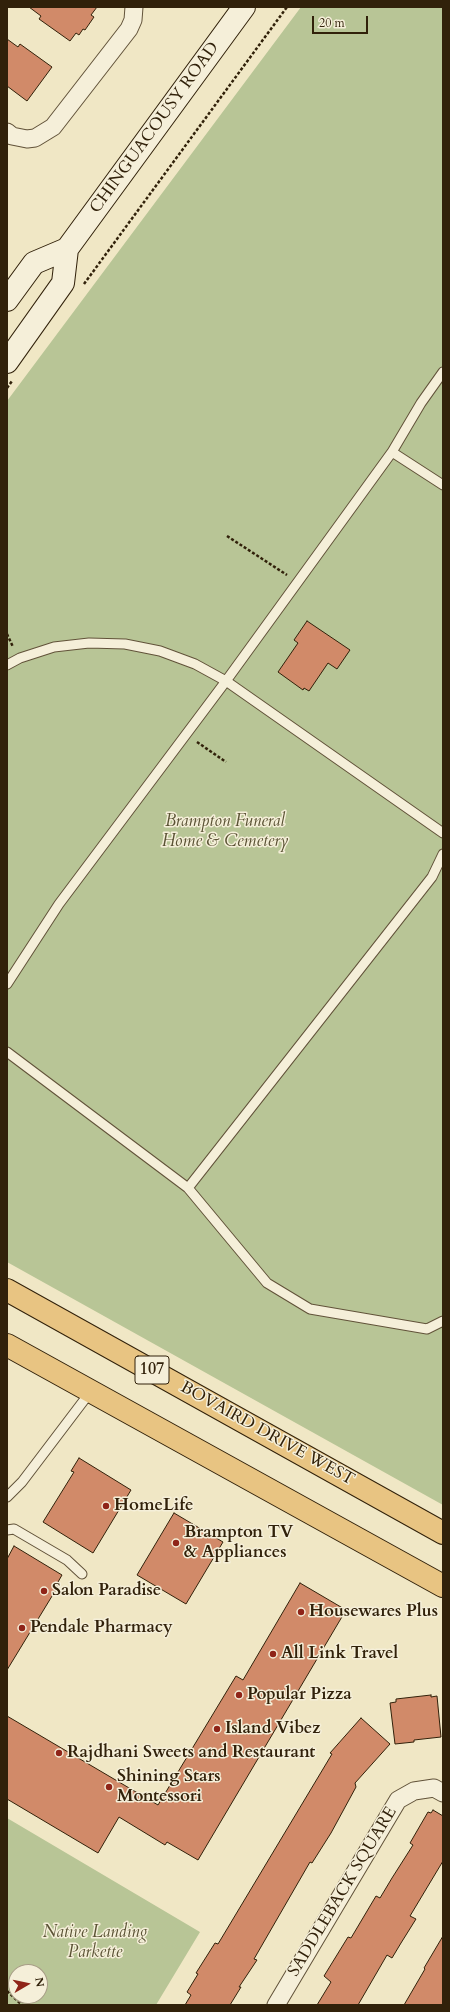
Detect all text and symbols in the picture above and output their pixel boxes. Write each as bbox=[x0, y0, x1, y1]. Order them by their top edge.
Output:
scale bar bbox=[314, 8, 370, 34]
text: 20 m bbox=[319, 15, 345, 31]
street label: CHINGUACOUSY ROAD bbox=[86, 38, 224, 218]
park label: Brampton Funeral Home & Cemetery bbox=[162, 812, 288, 852]
road number: 107 bbox=[135, 1356, 169, 1384]
street label: BOVAIRD DRIVE WEST bbox=[176, 1378, 358, 1490]
place label: HomeLife bbox=[114, 1496, 193, 1516]
marker: HomeLife bbox=[101, 1501, 111, 1511]
place label: Brampton TV & Appliances bbox=[184, 1523, 293, 1563]
marker: Brampton TV & Appliances bbox=[171, 1538, 181, 1548]
place label: Salon Paradise bbox=[52, 1581, 161, 1601]
marker: Salon Paradise bbox=[39, 1586, 49, 1596]
place label: Housewares Plus bbox=[309, 1602, 438, 1622]
marker: Housewares Plus bbox=[296, 1607, 306, 1617]
place label: Pendale Pharmacy bbox=[30, 1618, 173, 1638]
marker: Pendale Pharmacy bbox=[17, 1623, 27, 1633]
place label: All Link Travel bbox=[281, 1644, 398, 1664]
marker: All Link Travel bbox=[268, 1649, 278, 1659]
place label: Popular Pizza bbox=[247, 1685, 352, 1705]
marker: Popular Pizza bbox=[234, 1690, 244, 1700]
place label: Island Vibez bbox=[225, 1719, 320, 1739]
marker: Island Vibez bbox=[212, 1724, 222, 1734]
place label: Rajdhani Sweets and Restaurant bbox=[67, 1743, 315, 1763]
marker: Rajdhani Sweets and Restaurant bbox=[54, 1748, 64, 1758]
place label: Shining Stars Montessori bbox=[117, 1767, 221, 1807]
marker: Shining Stars Montessori bbox=[104, 1782, 114, 1792]
street label: SADDLEBACK SQUARE bbox=[284, 1803, 402, 1981]
park label: Native Landing Parkette bbox=[43, 1923, 147, 1963]
north arrow bbox=[8, 1964, 48, 2004]
text: N bbox=[31, 1976, 48, 1988]

